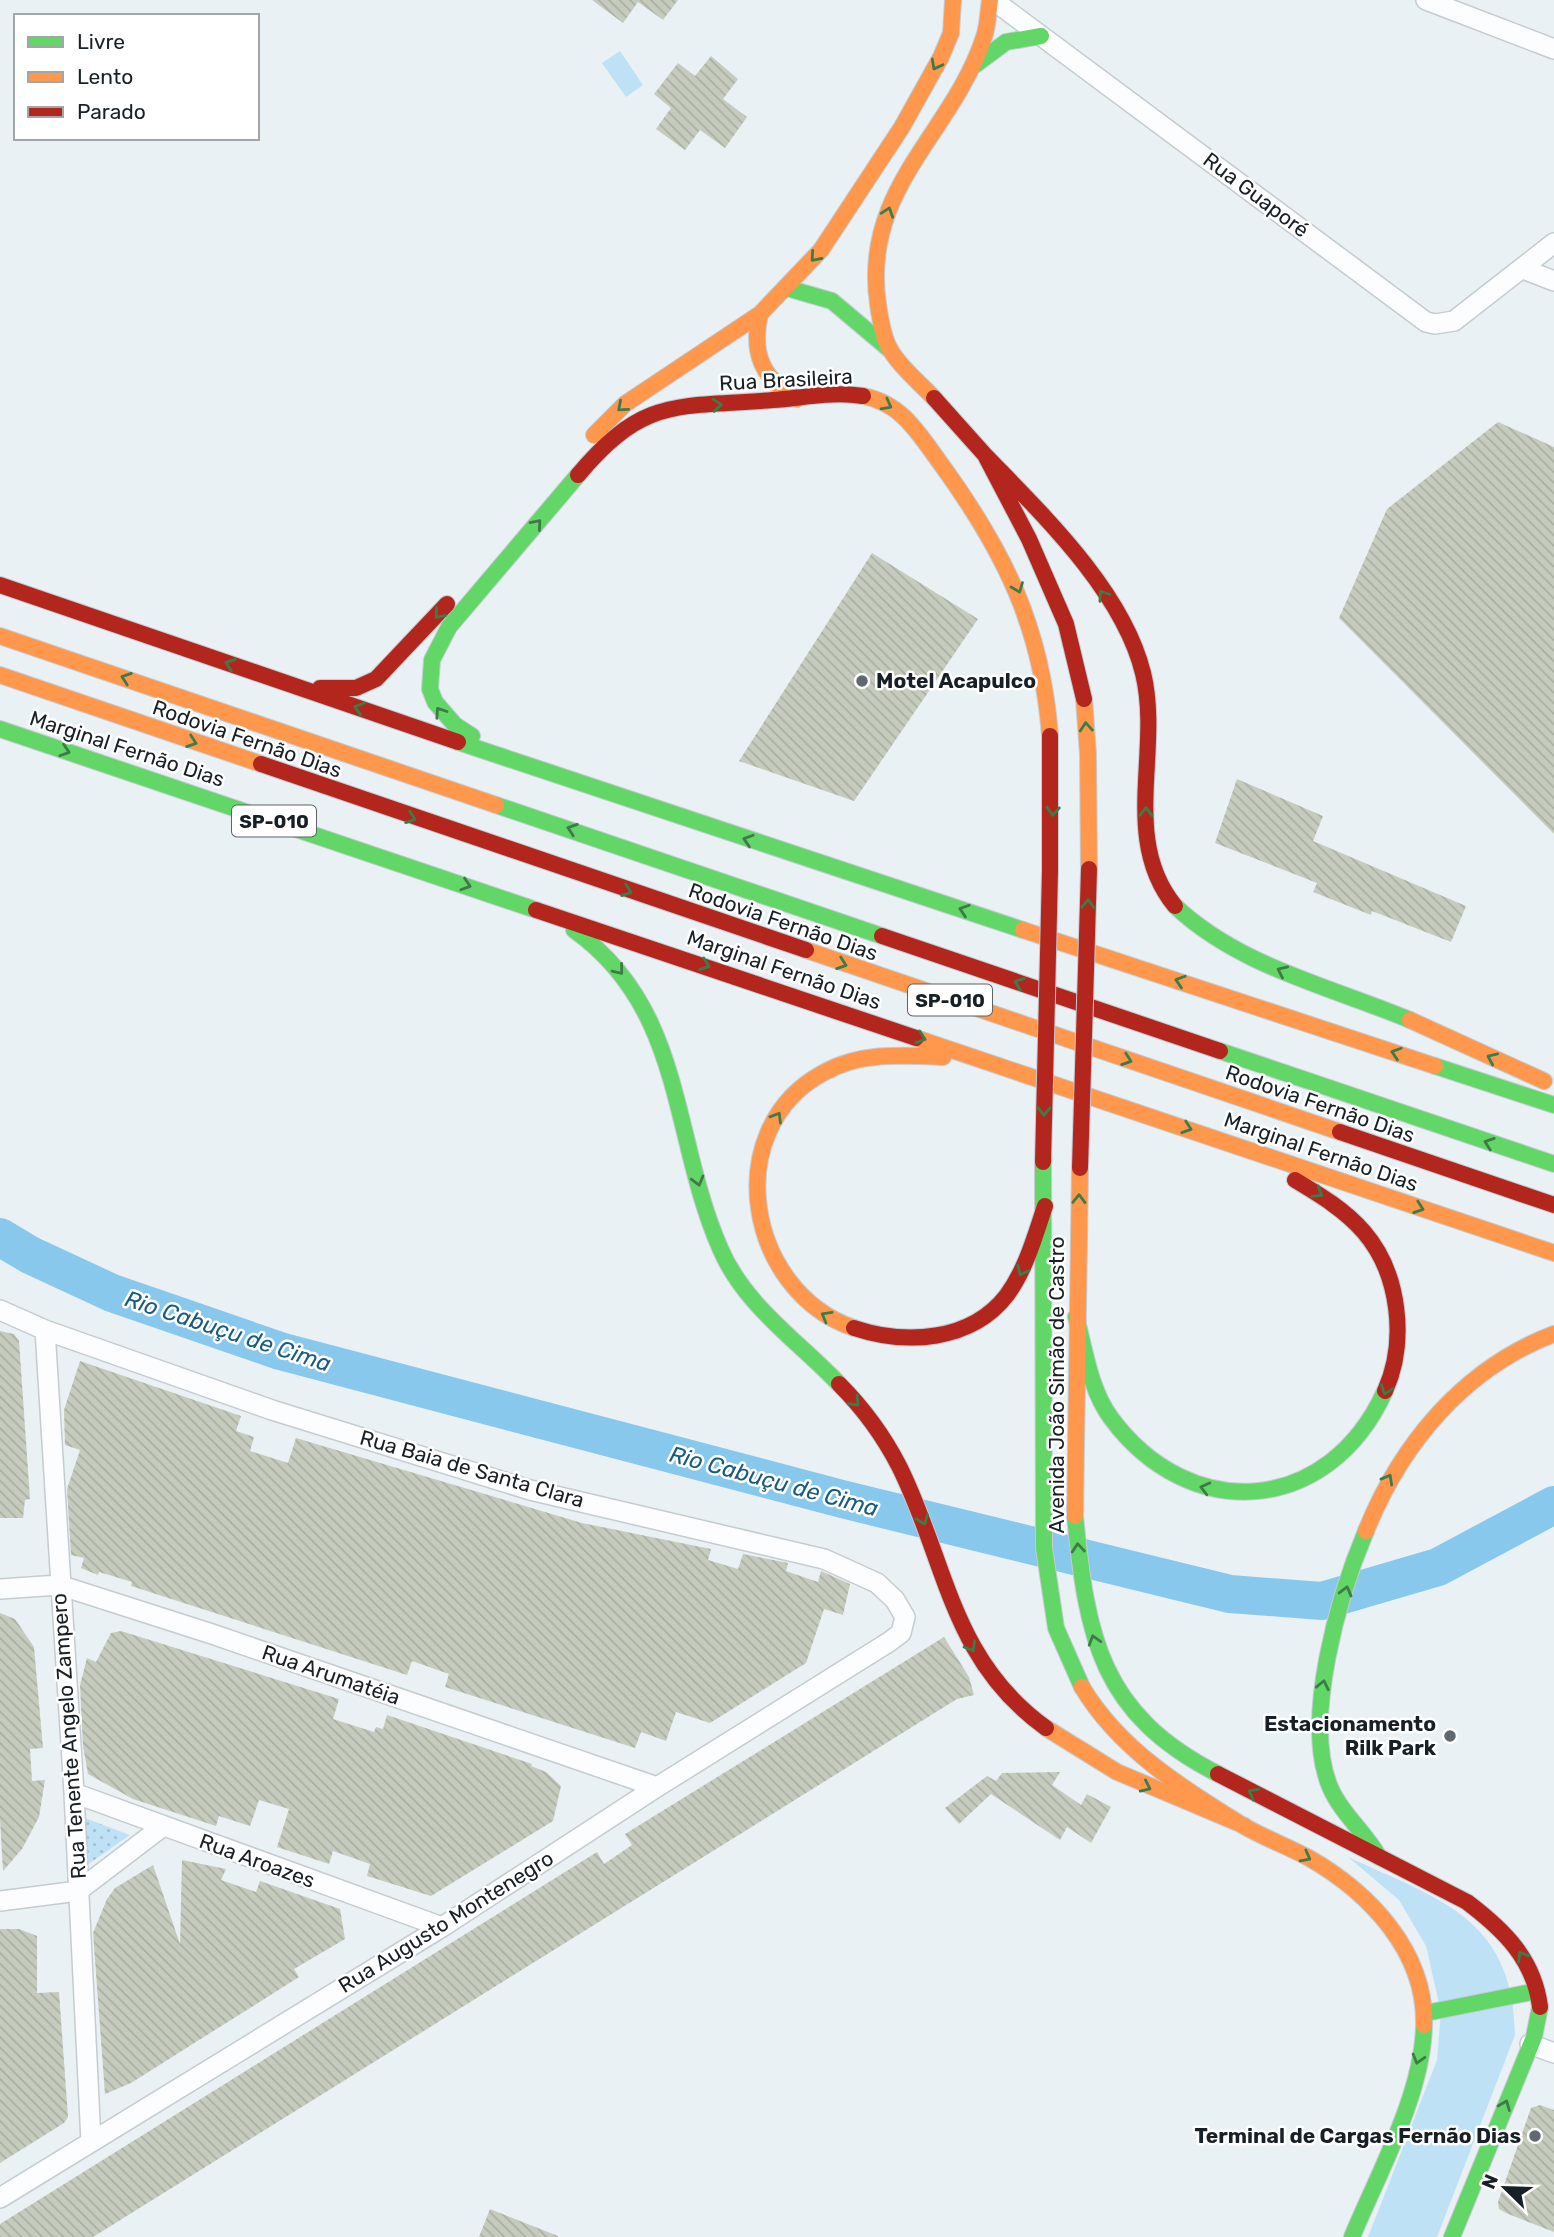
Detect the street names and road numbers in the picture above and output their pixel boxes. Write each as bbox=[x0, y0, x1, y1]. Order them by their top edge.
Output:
street label: Rua Guaporé bbox=[1199, 147, 1314, 242]
street label: Rua Brasileira bbox=[719, 364, 853, 395]
street label: Rodovia Fernão Dias bbox=[149, 694, 345, 783]
street label: Marginal Fernão Dias bbox=[27, 705, 228, 792]
road number: SP-010 bbox=[232, 806, 316, 836]
street label: Rodovia Fernão Dias bbox=[685, 877, 881, 966]
street label: Marginal Fernão Dias bbox=[684, 925, 884, 1014]
road number: SP-010 bbox=[908, 984, 992, 1016]
street label: Rodovia Fernão Dias bbox=[1222, 1059, 1418, 1148]
street label: Marginal Fernão Dias bbox=[1221, 1107, 1421, 1196]
street label: Avenida João Simão de Castro bbox=[1044, 1237, 1069, 1533]
street label: Rua Baia de Santa Clara bbox=[357, 1424, 587, 1513]
street label: Rua Tenente Angelo Zampero bbox=[46, 1592, 91, 1880]
street label: Rua Arumatéia bbox=[259, 1639, 403, 1710]
street label: Rua Aroazes bbox=[196, 1828, 318, 1893]
street label: Rua Augusto Montenegro bbox=[334, 1845, 558, 1998]

